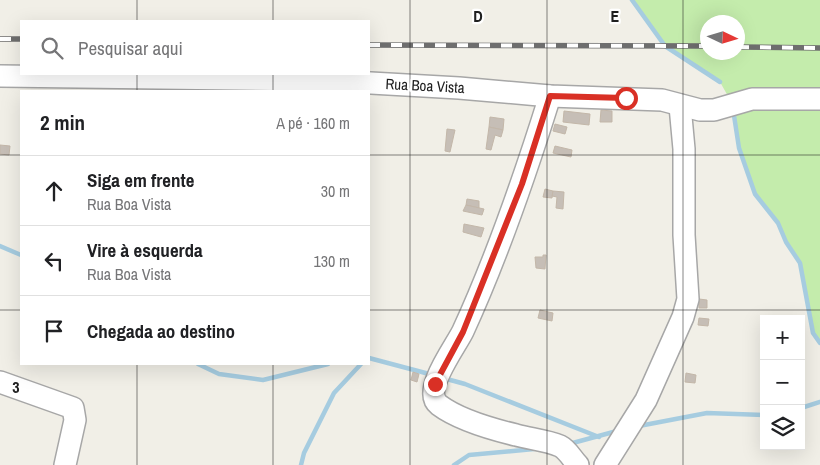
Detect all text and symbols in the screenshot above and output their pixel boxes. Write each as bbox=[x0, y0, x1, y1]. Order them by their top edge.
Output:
text: D bbox=[473, 5, 483, 27]
text: E bbox=[611, 5, 620, 27]
north arrow bbox=[700, 15, 745, 60]
search box bbox=[20, 20, 370, 75]
icon: search bbox=[38, 34, 66, 62]
text: Pesquisar aqui bbox=[78, 35, 183, 61]
street label: Rua Boa Vista bbox=[385, 73, 465, 98]
route start bbox=[615, 87, 638, 110]
text: 2 min bbox=[40, 108, 85, 137]
text: A pé · 160 m bbox=[276, 112, 350, 134]
text: Siga em frente bbox=[87, 167, 194, 193]
icon: ahead bbox=[40, 177, 68, 205]
text: 30 m bbox=[321, 180, 350, 202]
text: Rua Boa Vista bbox=[87, 193, 171, 215]
text: Vire à esquerda bbox=[87, 237, 203, 263]
icon: left bbox=[40, 247, 68, 275]
text: 130 m bbox=[314, 250, 350, 272]
text: Rua Boa Vista bbox=[87, 263, 171, 285]
map controls bbox=[760, 315, 805, 450]
button: + bbox=[760, 315, 805, 360]
icon: arrive bbox=[40, 317, 68, 345]
text: Chegada ao destino bbox=[87, 318, 235, 344]
button: − bbox=[760, 360, 805, 405]
route end bbox=[424, 373, 447, 396]
text: 3 bbox=[12, 376, 20, 398]
button: layers bbox=[760, 405, 805, 450]

